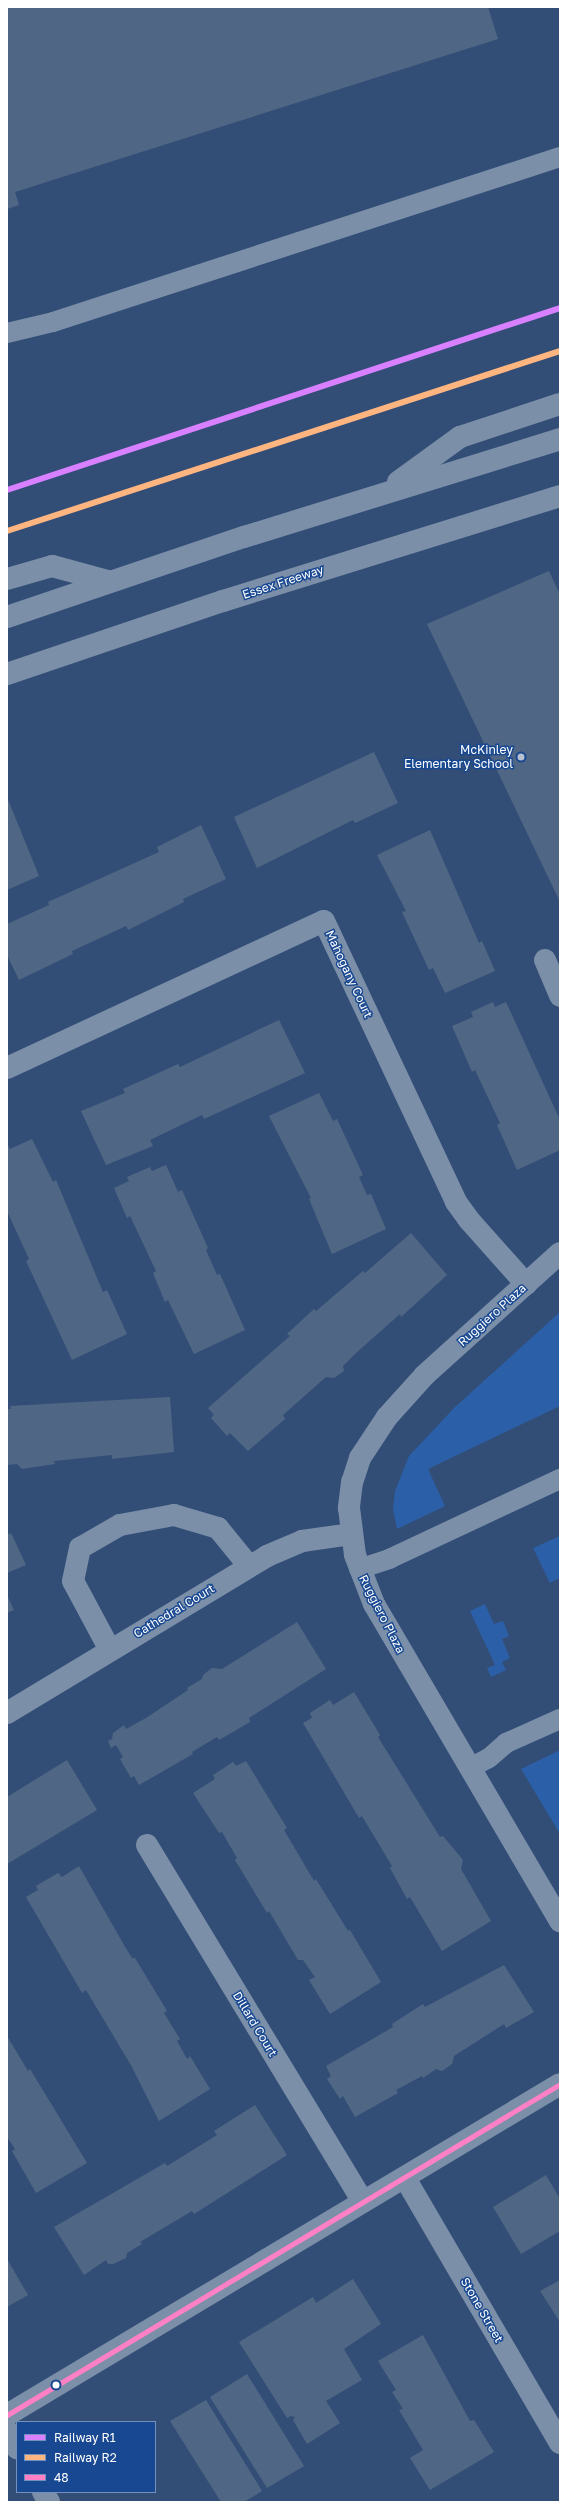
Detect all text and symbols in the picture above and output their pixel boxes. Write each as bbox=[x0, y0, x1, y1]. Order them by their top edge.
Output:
street label: Essex Freeway bbox=[241, 562, 325, 602]
place label: McKinley Elementary School bbox=[404, 743, 513, 771]
marker: McKinley Elementary School bbox=[516, 752, 526, 762]
street label: Mahogany Court bbox=[322, 928, 376, 1020]
street label: Ruggiero Plaza bbox=[455, 1281, 529, 1349]
street label: Ruggiero Plaza bbox=[356, 1572, 408, 1656]
street label: Cathedral Court bbox=[131, 1581, 217, 1641]
street label: Dillard Court bbox=[230, 1989, 280, 2059]
street label: Stone Street bbox=[458, 2275, 506, 2345]
unlabelled marker bbox=[51, 2380, 61, 2390]
legend bbox=[16, 2421, 156, 2493]
text: Railway R1 bbox=[54, 2430, 115, 2445]
text: Railway R2 bbox=[54, 2450, 117, 2465]
text: 48 bbox=[54, 2470, 69, 2485]

